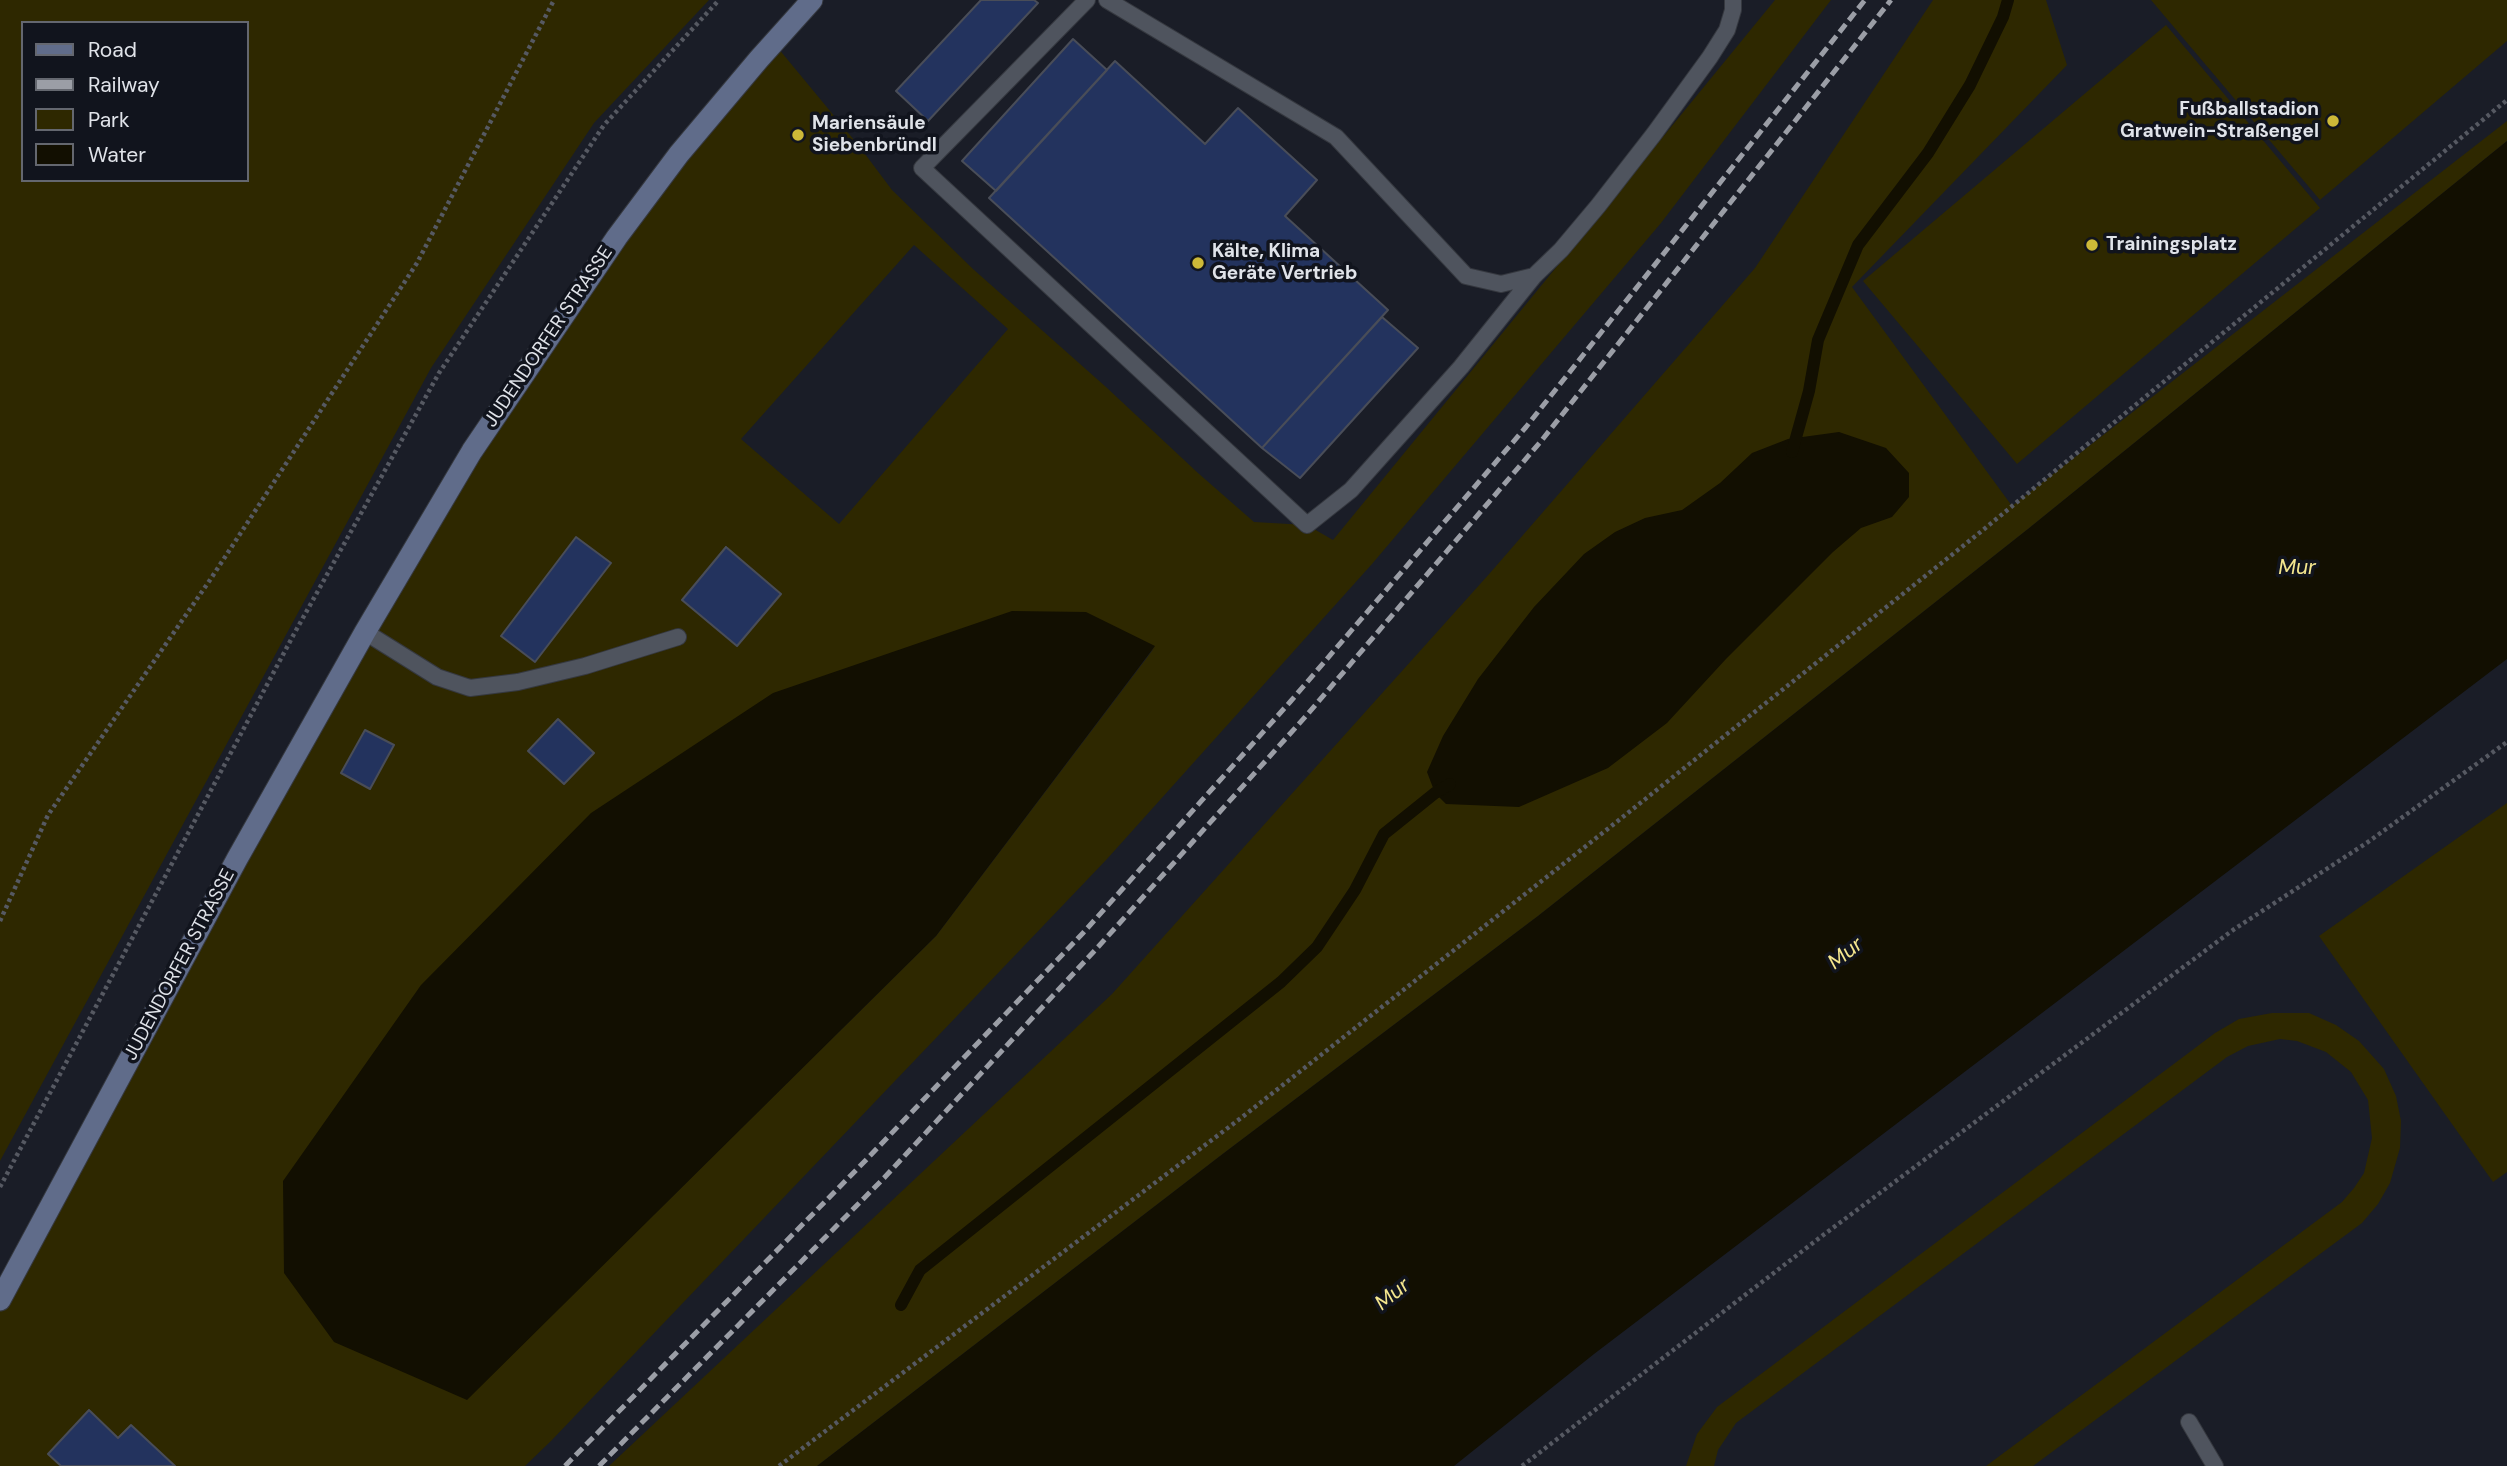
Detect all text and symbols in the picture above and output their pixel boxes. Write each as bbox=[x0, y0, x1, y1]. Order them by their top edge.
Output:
legend bbox=[21, 21, 248, 182]
text: Road bbox=[88, 36, 137, 64]
text: Railway bbox=[88, 71, 160, 99]
place label: Fußballstadion Gratwein-Straßengel bbox=[2120, 99, 2319, 143]
text: Park bbox=[88, 106, 129, 134]
place label: Mariensäule Siebenbründl bbox=[812, 113, 937, 157]
marker: Fußballstadion Gratwein-Straßengel bbox=[2325, 113, 2341, 129]
marker: Mariensäule Siebenbründl bbox=[790, 127, 806, 143]
text: Water bbox=[88, 141, 146, 169]
place label: Trainingsplatz bbox=[2106, 234, 2237, 256]
marker: Trainingsplatz bbox=[2084, 237, 2100, 253]
place label: Kälte, Klima Geräte Vertrieb bbox=[1212, 241, 1357, 285]
street label: JUDENDORFER STRASSE bbox=[480, 242, 618, 432]
marker: Kälte, Klima Geräte Vertrieb bbox=[1190, 255, 1206, 271]
water label: Mur bbox=[2278, 555, 2316, 581]
street label: JUDENDORFER STRASSE bbox=[120, 866, 240, 1064]
water label: Mur bbox=[1823, 933, 1869, 975]
water label: Mur bbox=[1370, 1273, 1416, 1317]

